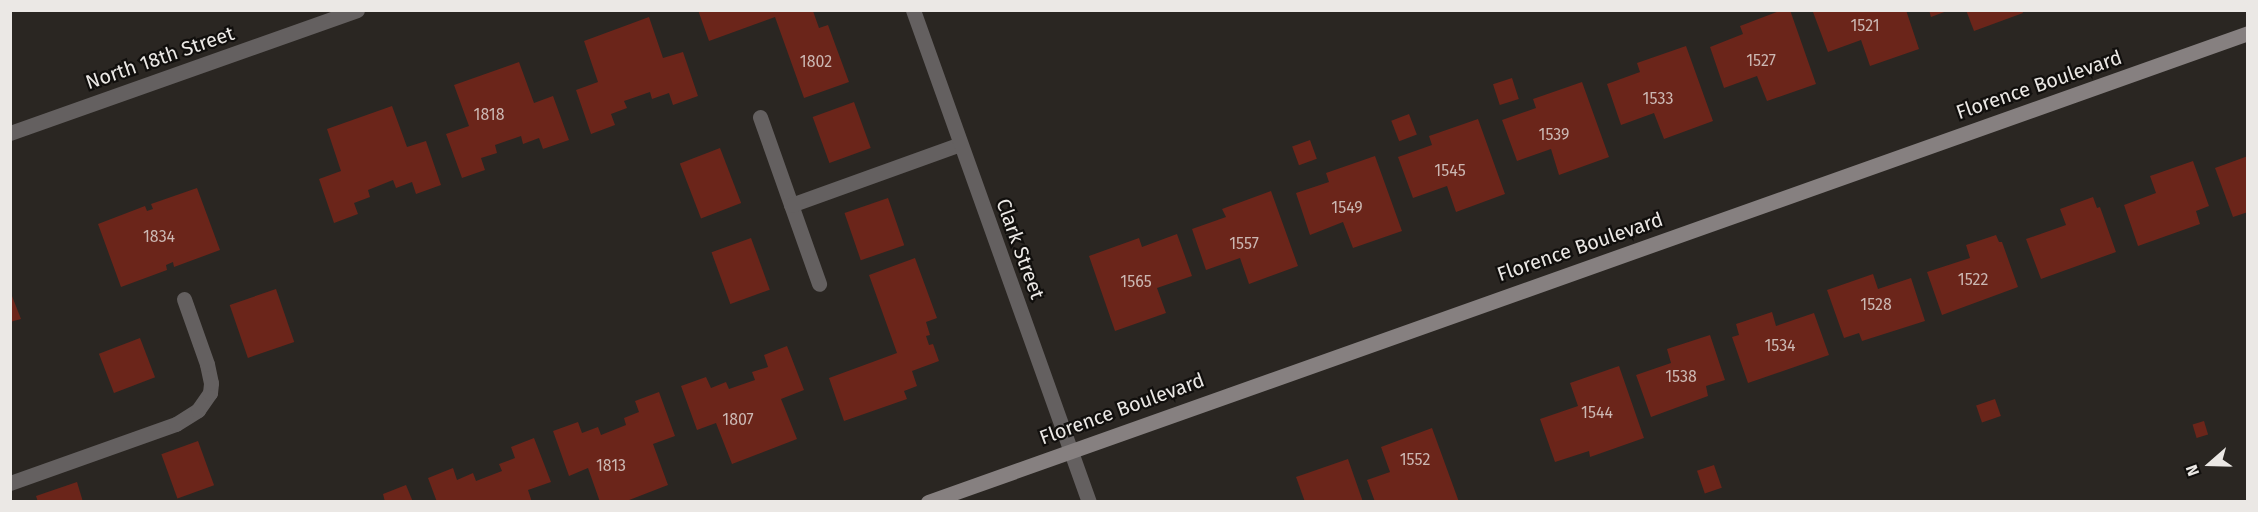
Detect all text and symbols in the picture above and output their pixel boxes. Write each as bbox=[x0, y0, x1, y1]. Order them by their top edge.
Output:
house number: 1521 bbox=[1850, 16, 1880, 36]
street label: North 18th Street bbox=[83, 21, 237, 95]
street label: Florence Boulevard bbox=[1953, 45, 2125, 125]
house number: 1527 bbox=[1746, 51, 1776, 71]
house number: 1802 bbox=[800, 52, 832, 72]
house number: 1533 bbox=[1643, 89, 1673, 109]
house number: 1818 bbox=[473, 105, 505, 125]
house number: 1539 bbox=[1538, 125, 1570, 145]
house number: 1545 bbox=[1434, 161, 1466, 181]
street label: Clark Street bbox=[991, 195, 1049, 303]
house number: 1549 bbox=[1331, 198, 1363, 218]
street label: Florence Boulevard bbox=[1494, 207, 1666, 287]
house number: 1834 bbox=[143, 227, 175, 247]
house number: 1557 bbox=[1229, 234, 1259, 254]
house number: 1522 bbox=[1958, 270, 1988, 290]
house number: 1565 bbox=[1120, 272, 1152, 292]
house number: 1528 bbox=[1860, 295, 1892, 315]
house number: 1534 bbox=[1764, 336, 1796, 356]
house number: 1538 bbox=[1665, 367, 1697, 387]
street label: Florence Boulevard bbox=[1036, 368, 1208, 450]
house number: 1544 bbox=[1581, 403, 1613, 423]
house number: 1807 bbox=[722, 410, 754, 430]
north arrow bbox=[2180, 434, 2240, 494]
house number: 1552 bbox=[1400, 450, 1430, 470]
house number: 1813 bbox=[596, 456, 626, 476]
text: N bbox=[2182, 462, 2203, 479]

